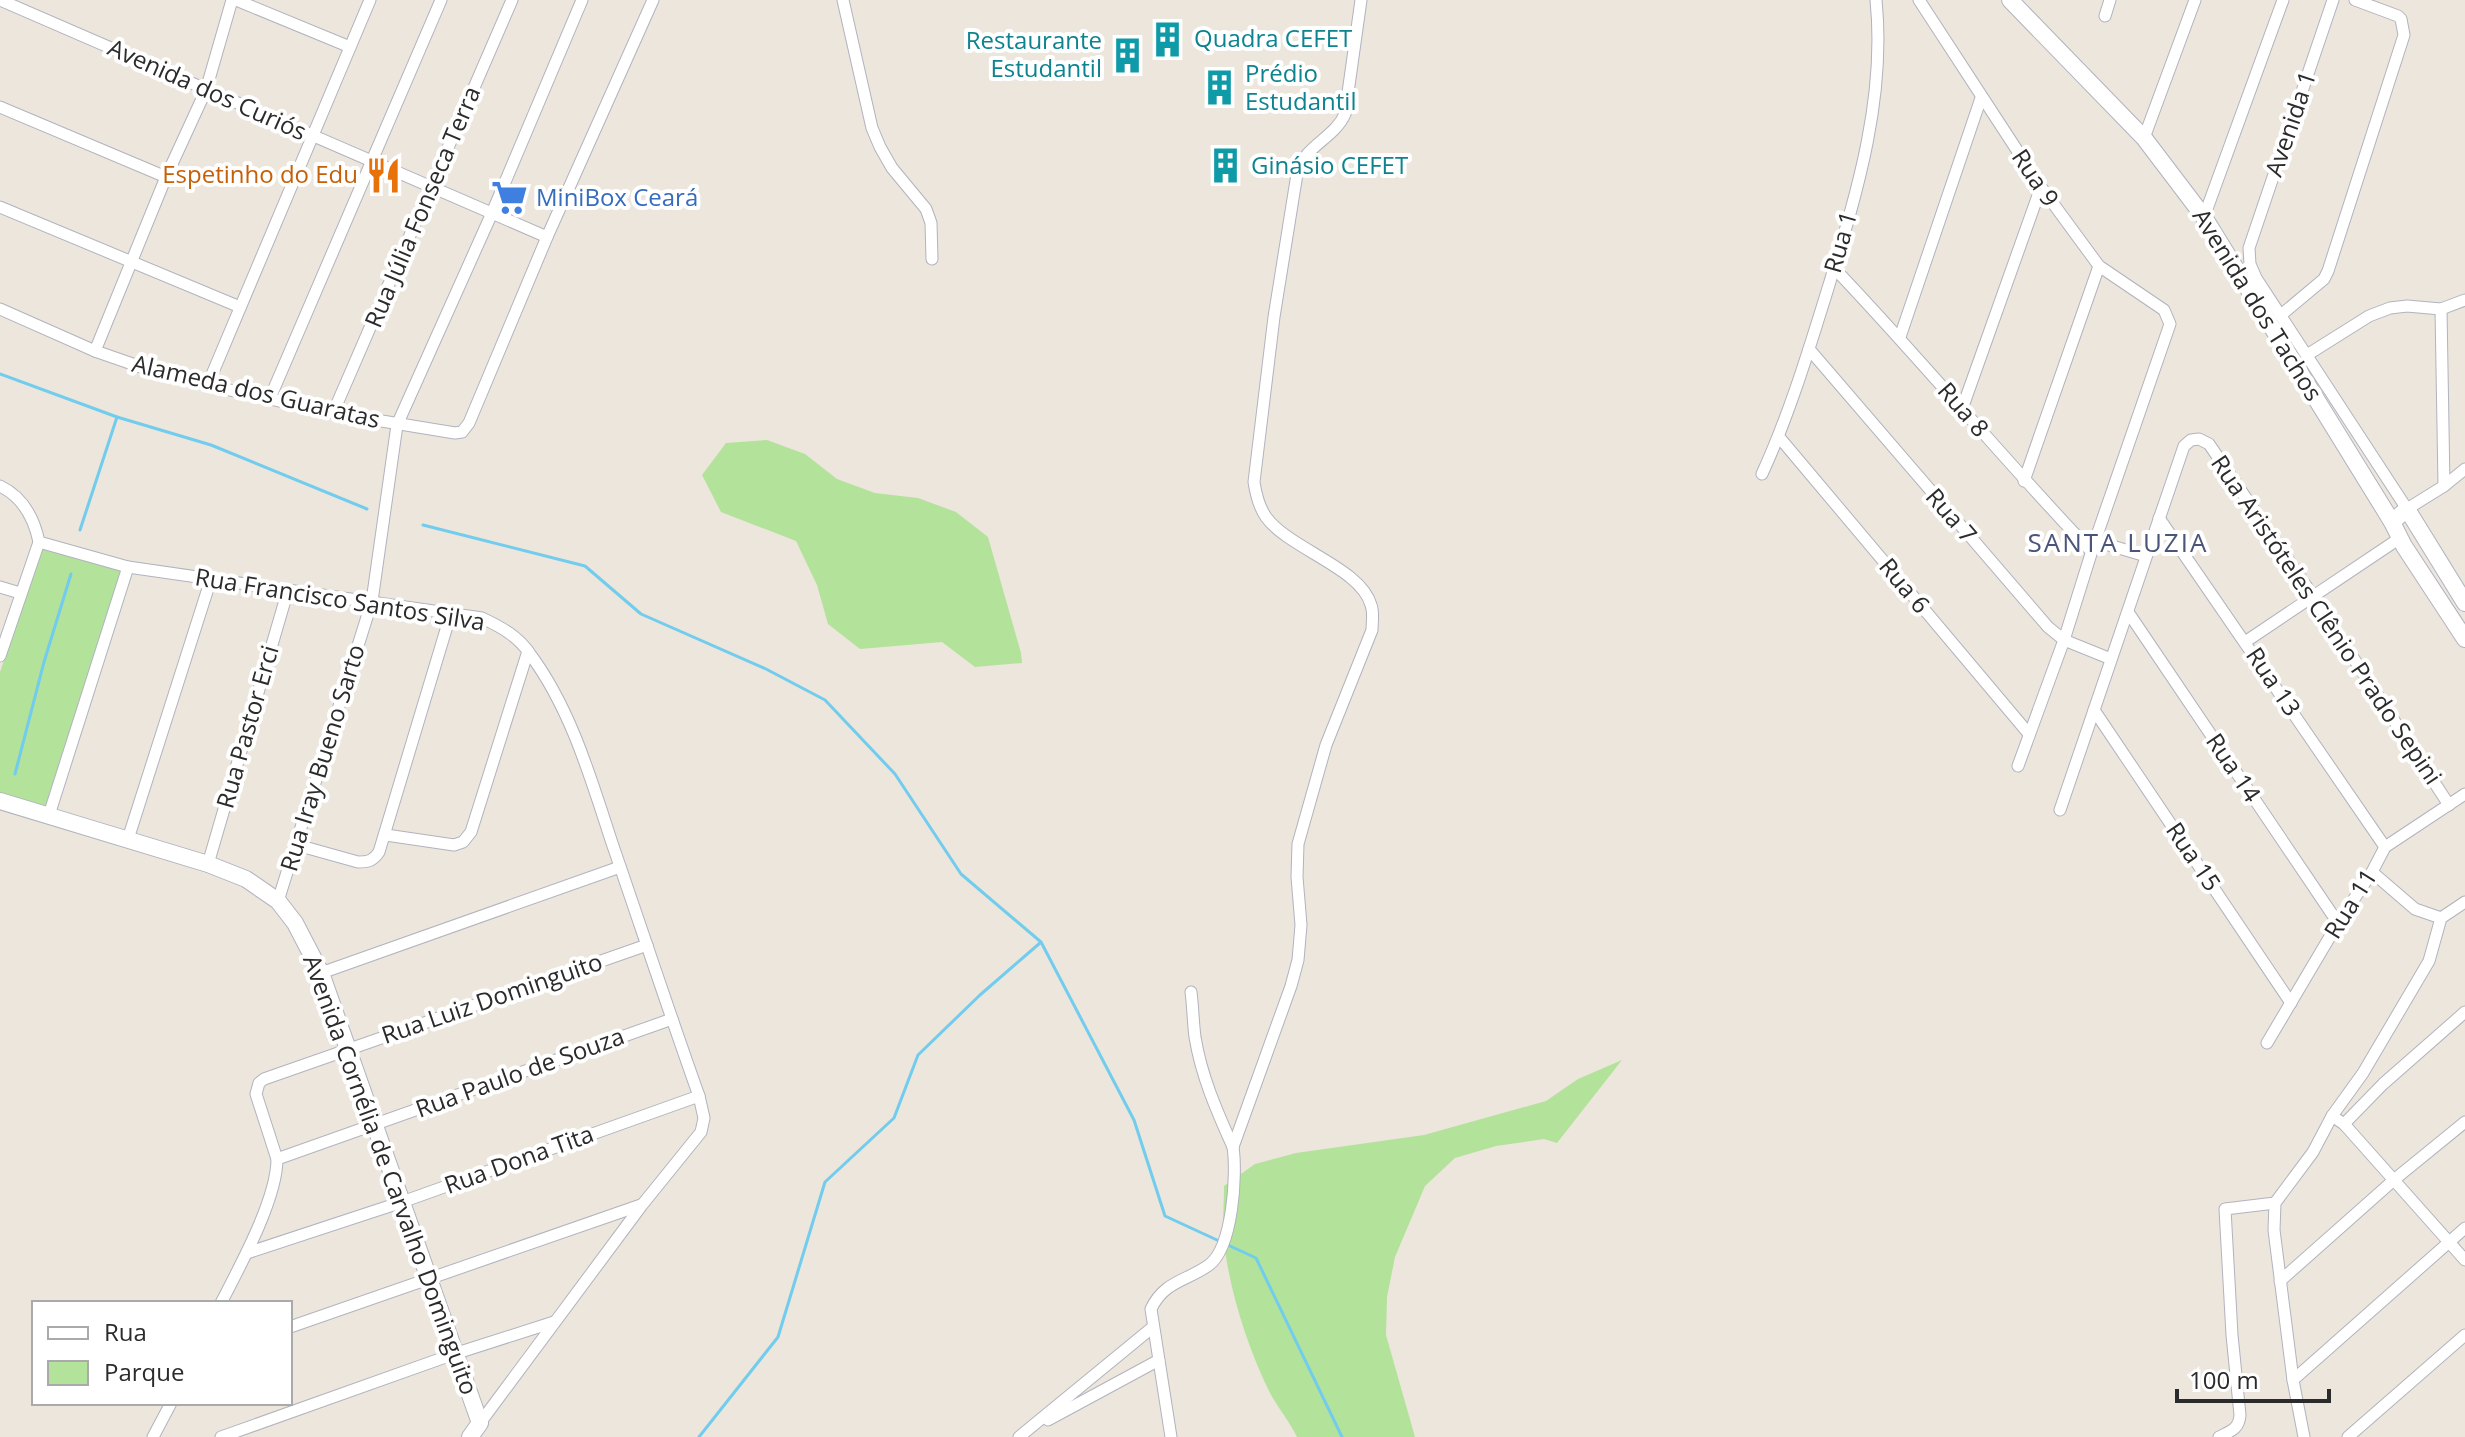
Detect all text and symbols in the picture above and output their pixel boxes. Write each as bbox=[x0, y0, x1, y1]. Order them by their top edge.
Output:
building icon: Quadra CEFET bbox=[1149, 20, 1187, 58]
place label: Quadra CEFET bbox=[1194, 21, 1352, 54]
place label: Restaurante Estudantil bbox=[966, 23, 1102, 84]
street label: Avenida dos Curiós bbox=[103, 30, 312, 147]
building icon: Restaurante Estudantil bbox=[1109, 36, 1147, 74]
place label: Prédio Estudantil bbox=[1245, 56, 1356, 117]
street label: Avenida 1 bbox=[2256, 66, 2323, 181]
building icon: Prédio Estudantil bbox=[1200, 69, 1238, 107]
street label: Rua Júlia Fonseca Terra bbox=[356, 81, 487, 332]
street label: Rua 9 bbox=[2005, 142, 2067, 212]
building icon: Ginásio CEFET bbox=[1206, 147, 1244, 185]
place label: Ginásio CEFET bbox=[1251, 148, 1408, 181]
restaurant icon: Espetinho do Edu bbox=[365, 156, 403, 194]
place label: Espetinho do Edu bbox=[162, 157, 358, 190]
supermarket icon: MiniBox Ceará bbox=[491, 179, 529, 217]
place label: MiniBox Ceará bbox=[536, 180, 698, 213]
street label: Avenida dos Tachos bbox=[2186, 202, 2331, 407]
street label: Rua 1 bbox=[1815, 207, 1864, 276]
street label: Alameda dos Guaratas bbox=[129, 346, 383, 435]
street label: Rua 8 bbox=[1931, 374, 1997, 444]
street label: Rua Aristóteles Clênio Prado Sepini bbox=[2204, 448, 2450, 790]
street label: Rua 7 bbox=[1919, 480, 1985, 550]
district label: SANTA LUZIA bbox=[2028, 524, 2208, 560]
street label: Rua 6 bbox=[1872, 550, 1938, 620]
street label: Rua Francisco Santos Silva bbox=[193, 559, 488, 638]
street label: Rua Iray Bueno Sarto bbox=[271, 640, 372, 875]
street label: Rua 13 bbox=[2239, 640, 2309, 722]
street label: Rua Pastor Erci bbox=[208, 641, 286, 812]
street label: Rua 14 bbox=[2199, 726, 2269, 808]
street label: Rua 15 bbox=[2159, 815, 2229, 897]
street label: Rua 11 bbox=[2315, 862, 2384, 944]
street label: Rua Luiz Dominguito bbox=[377, 944, 606, 1051]
street label: Avenida Cornélia de Carvalho Dominguito bbox=[296, 950, 487, 1399]
street label: Rua Paulo de Souza bbox=[411, 1019, 628, 1125]
street label: Rua Dona Tita bbox=[439, 1116, 598, 1201]
legend bbox=[32, 1301, 292, 1405]
text: Rua bbox=[104, 1315, 147, 1348]
scale bar bbox=[2177, 1353, 2329, 1403]
text: Parque bbox=[104, 1355, 184, 1388]
text: 100 m bbox=[2189, 1363, 2259, 1396]

